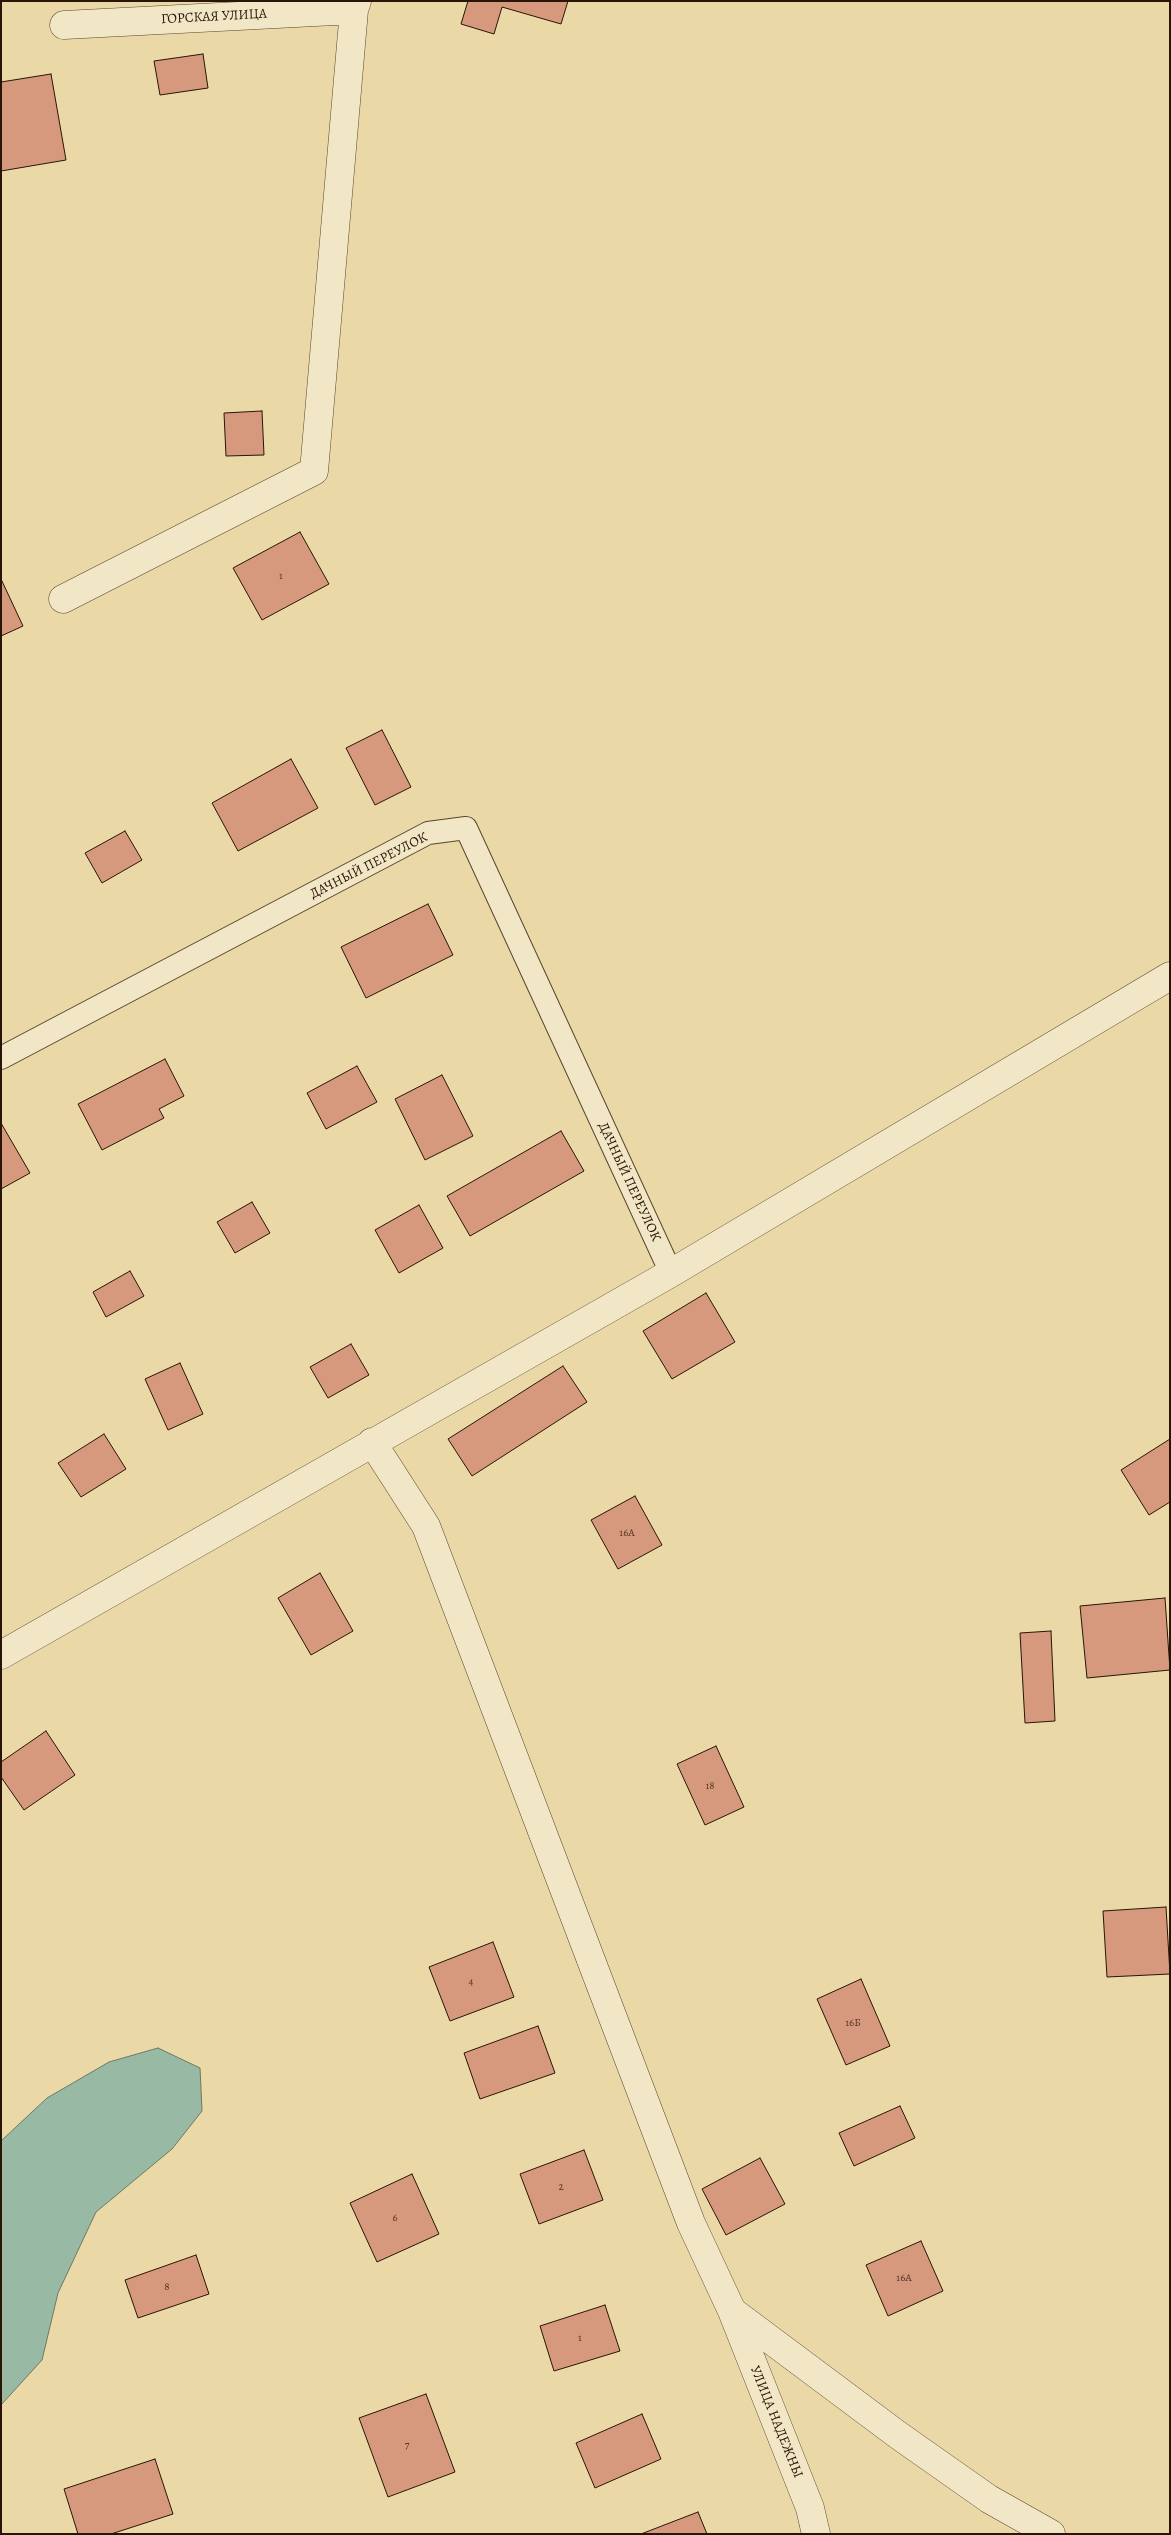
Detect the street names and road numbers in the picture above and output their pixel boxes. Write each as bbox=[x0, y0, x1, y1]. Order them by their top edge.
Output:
street label: ГОРСКАЯ УЛИЦА bbox=[161, 6, 267, 28]
street label: ДАЧНЫЙ ПЕРЕУЛОК bbox=[307, 829, 431, 903]
street label: ДАЧНЫЙ ПЕРЕУЛОК bbox=[594, 1120, 664, 1244]
street label: УЛИЦА НАДЕЖНЫ bbox=[746, 2364, 806, 2480]

